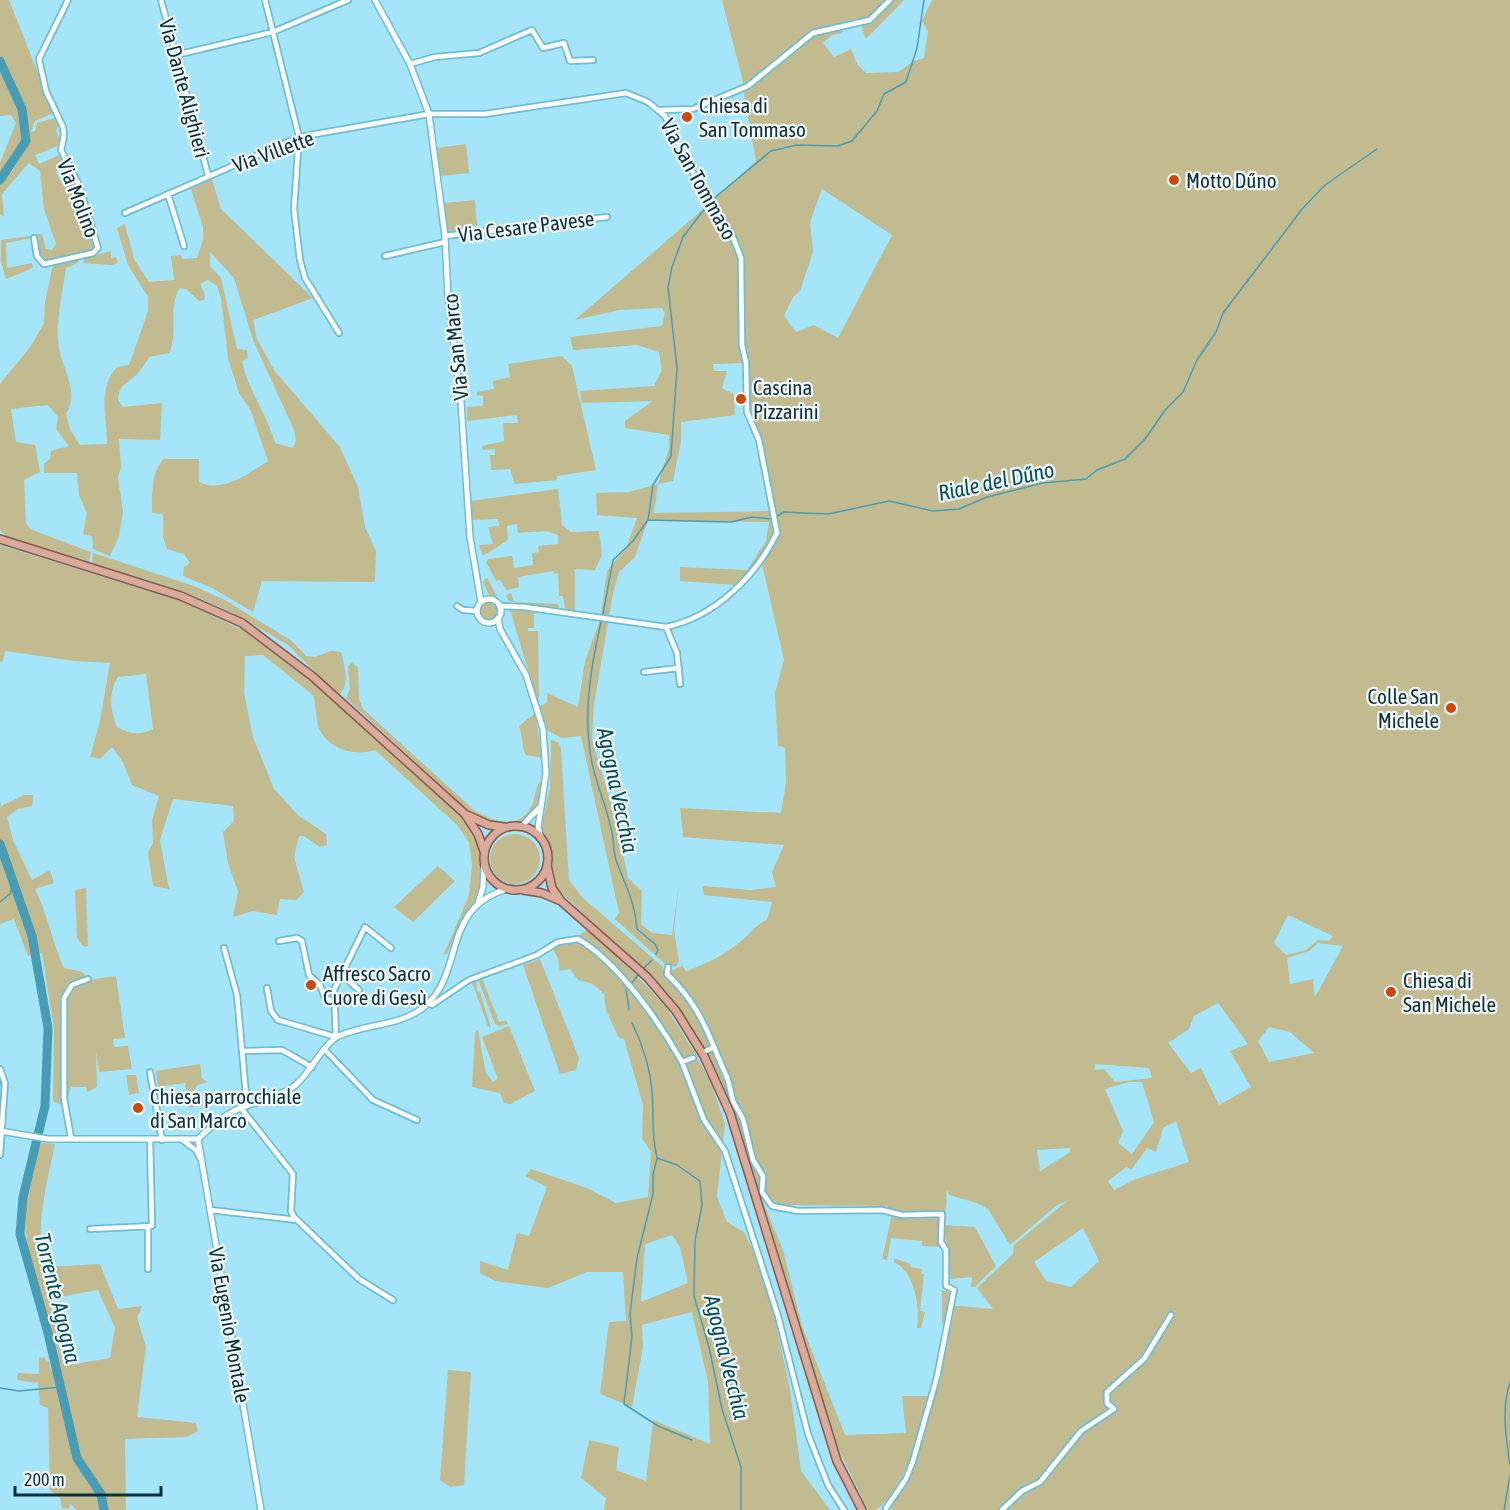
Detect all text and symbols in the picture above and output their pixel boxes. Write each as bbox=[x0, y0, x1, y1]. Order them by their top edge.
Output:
street label: Via Dante Alighieri bbox=[155, 16, 215, 160]
place label: Chiesa di San Tommaso bbox=[699, 93, 806, 141]
marker: Chiesa di San Tommaso bbox=[680, 110, 694, 124]
street label: Via San Tommaso bbox=[656, 114, 742, 244]
street label: Via Villette bbox=[229, 125, 317, 177]
street label: Via Molino bbox=[53, 155, 105, 241]
place label: Motto Dűno bbox=[1186, 168, 1277, 192]
marker: Motto Dűno bbox=[1167, 173, 1181, 187]
street label: Via Cesare Pavese bbox=[457, 206, 595, 246]
street label: Via San Marco bbox=[437, 292, 473, 402]
place label: Cascina Pizzarini bbox=[753, 375, 819, 423]
marker: Cascina Pizzarini bbox=[734, 392, 748, 406]
water label: Riale del Dűno bbox=[936, 456, 1056, 506]
place label: Colle San Michele bbox=[1368, 684, 1439, 732]
marker: Colle San Michele bbox=[1444, 701, 1458, 715]
water label: Agogna Vecchia bbox=[592, 724, 644, 855]
place label: Affresco Sacro Cuore di Gesù bbox=[323, 961, 431, 1009]
place label: Chiesa di San Michele bbox=[1403, 968, 1496, 1016]
marker: Affresco Sacro Cuore di Gesù bbox=[304, 978, 318, 992]
marker: Chiesa di San Michele bbox=[1384, 985, 1398, 999]
place label: Chiesa parrocchiale di San Marco bbox=[150, 1084, 301, 1132]
marker: Chiesa parrocchiale di San Marco bbox=[131, 1101, 145, 1115]
water label: Torrente Agogna bbox=[29, 1230, 87, 1366]
street label: Via Eugenio Montale bbox=[204, 1245, 256, 1405]
water label: Agogna Vecchia bbox=[699, 1291, 755, 1422]
scale bar bbox=[15, 1459, 160, 1497]
text: 200 m bbox=[24, 1469, 65, 1490]

